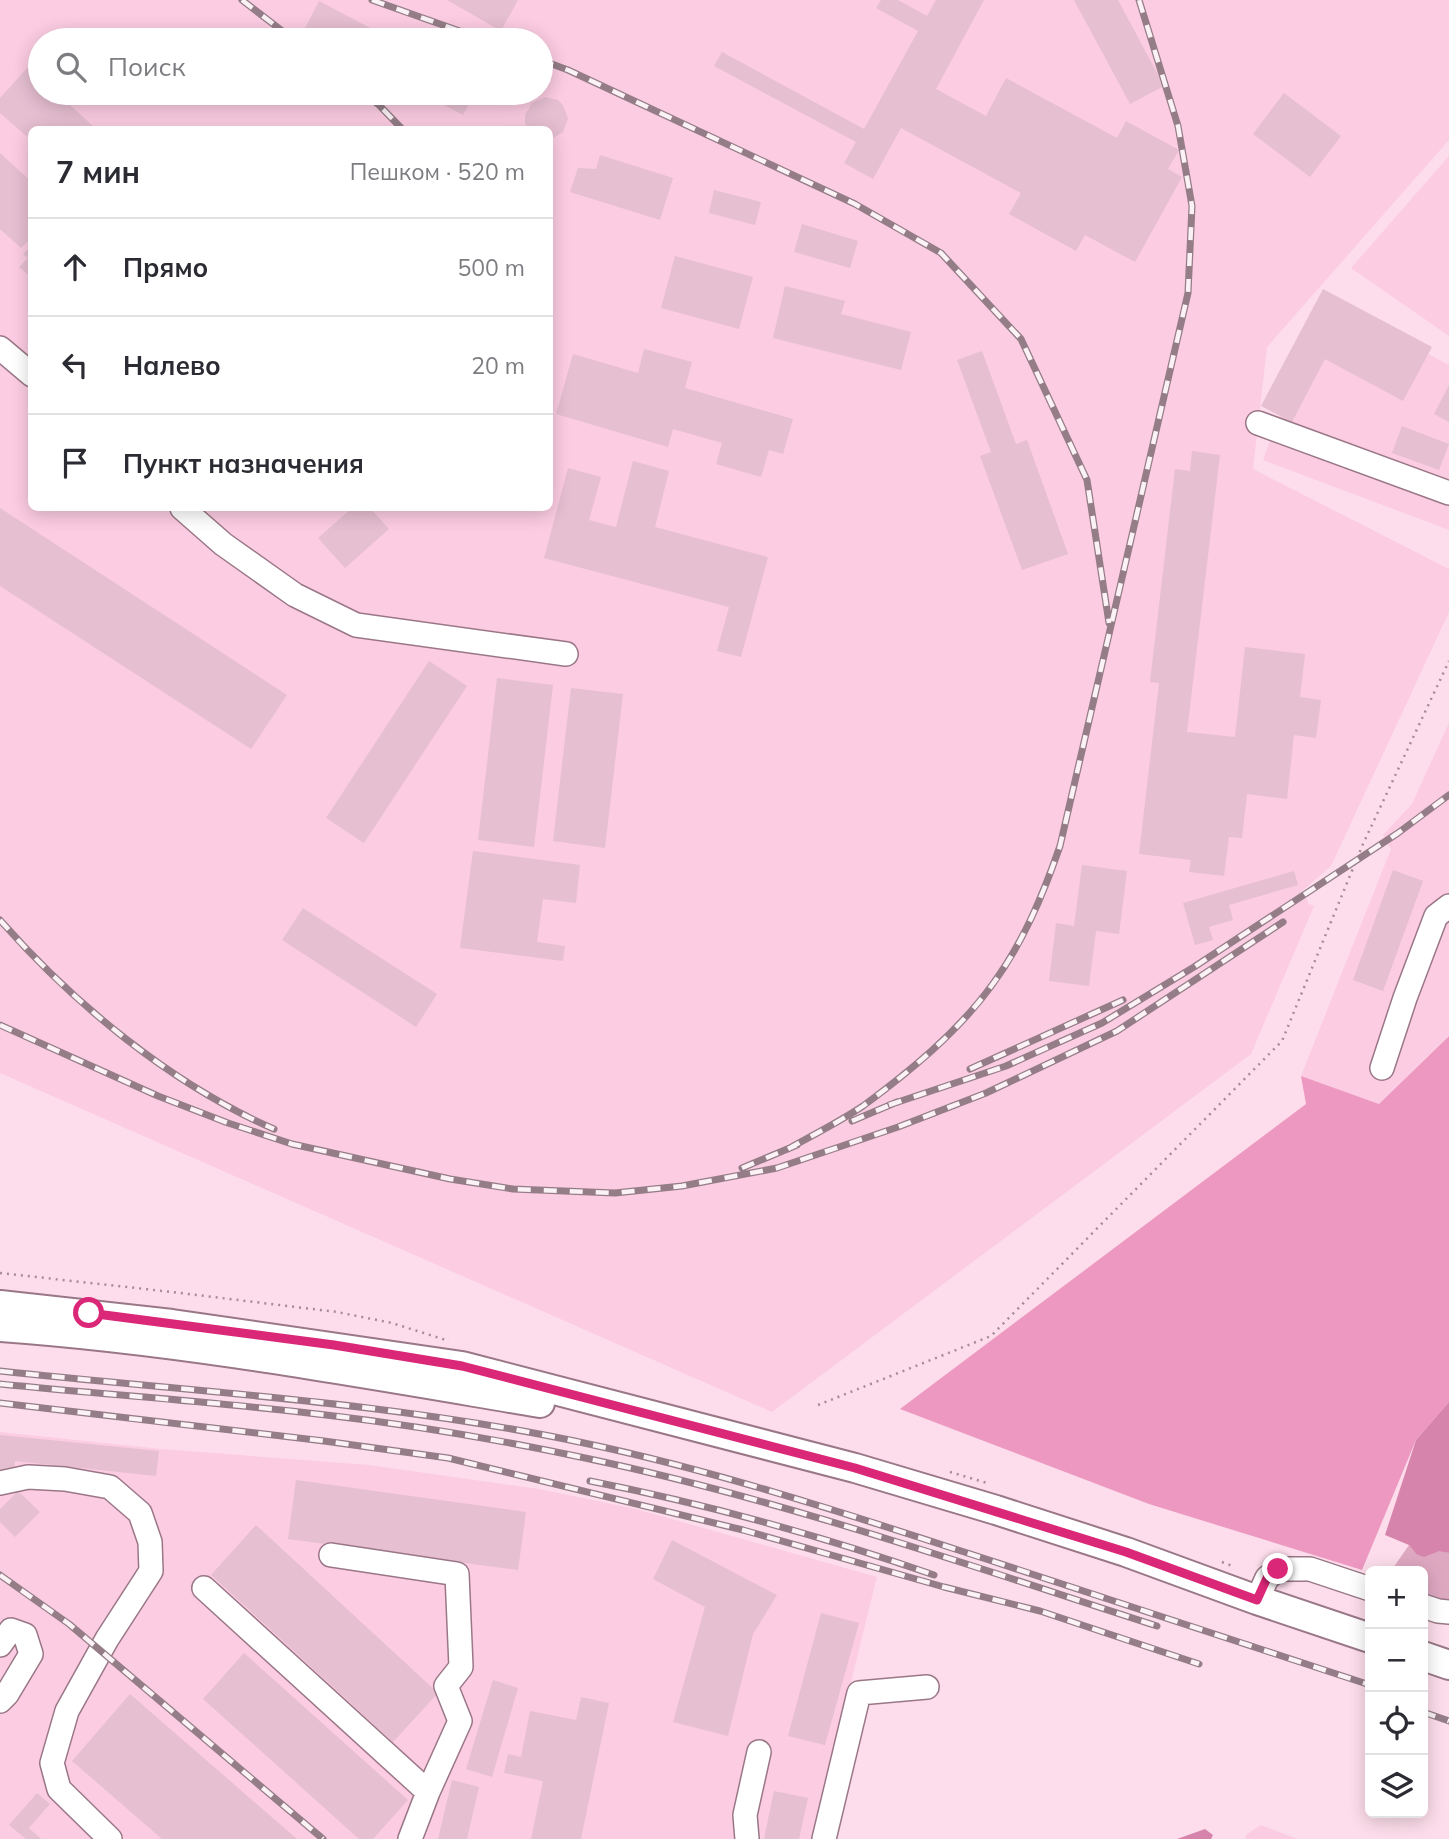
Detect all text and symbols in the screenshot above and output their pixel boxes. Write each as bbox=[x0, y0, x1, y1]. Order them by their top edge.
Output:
search box bbox=[28, 28, 553, 105]
icon: search bbox=[52, 48, 90, 86]
text: Поиск bbox=[108, 50, 186, 83]
text: 7 мин bbox=[56, 153, 140, 191]
text: Пешком · 520 m bbox=[350, 157, 525, 186]
icon: ahead bbox=[56, 248, 94, 286]
text: Прямо bbox=[123, 251, 208, 284]
text: 500 m bbox=[457, 253, 525, 282]
icon: left bbox=[56, 346, 94, 384]
text: Налево bbox=[123, 349, 221, 382]
text: 20 m bbox=[471, 351, 525, 380]
icon: arrive bbox=[56, 444, 94, 482]
text: Пункт назначения bbox=[123, 447, 364, 480]
route start bbox=[73, 1297, 104, 1328]
route end bbox=[1262, 1553, 1293, 1584]
map controls bbox=[1365, 1566, 1428, 1818]
button: + bbox=[1365, 1566, 1428, 1629]
button: − bbox=[1365, 1629, 1428, 1692]
button: locate bbox=[1365, 1692, 1428, 1755]
button: layers bbox=[1365, 1755, 1428, 1818]

